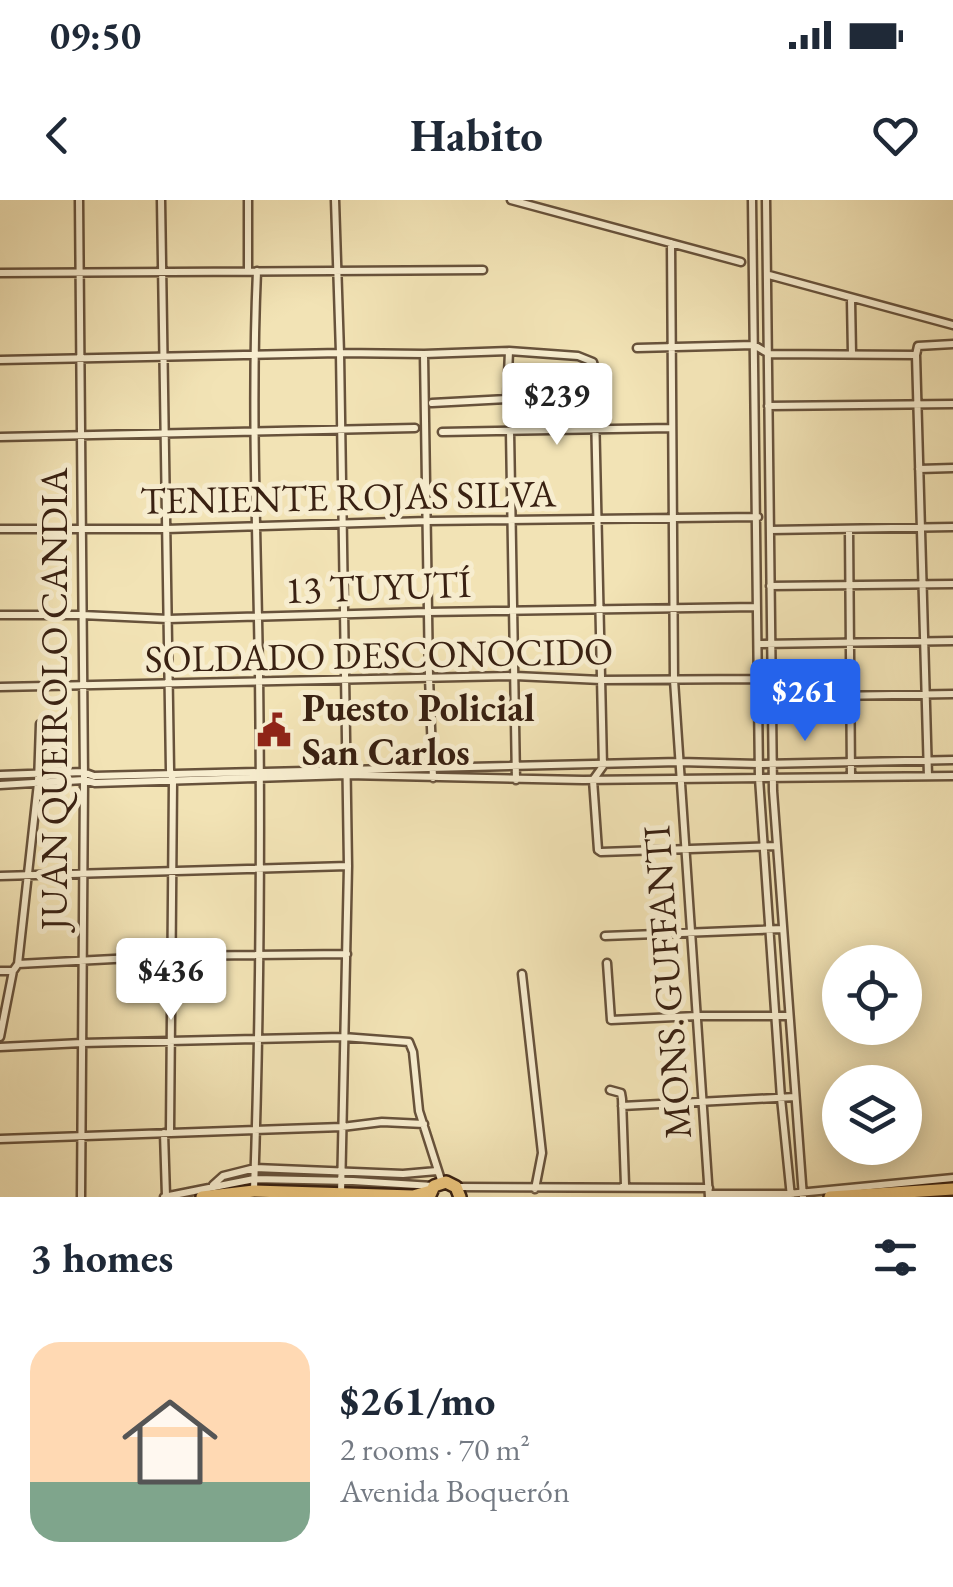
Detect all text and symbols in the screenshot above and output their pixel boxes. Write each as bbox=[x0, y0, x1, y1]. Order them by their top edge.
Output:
text: 09:50 bbox=[50, 11, 141, 60]
text: Habito bbox=[410, 106, 543, 164]
icon: back bbox=[30, 108, 85, 163]
icon: heart bbox=[868, 108, 923, 163]
pin: $239 bbox=[498, 363, 616, 448]
text: $239 bbox=[524, 374, 590, 416]
street label: JUAN QUEIROLO CANDIA bbox=[29, 467, 78, 933]
street label: TENIENTE ROJAS SILVA bbox=[140, 468, 557, 525]
street label: 13 TUYUTÍ bbox=[284, 559, 472, 614]
street label: SOLDADO DESCONOCIDO bbox=[144, 626, 614, 683]
pin: $261 bbox=[746, 659, 864, 744]
text: $261 bbox=[772, 670, 838, 712]
place label: Puesto Policial San Carlos bbox=[302, 683, 535, 776]
public building icon: Puesto Policial San Carlos bbox=[255, 711, 293, 749]
street label: MONS. GUFFANTI bbox=[631, 824, 702, 1140]
pin: $436 bbox=[112, 938, 230, 1023]
map controls bbox=[822, 945, 922, 1165]
button: locate bbox=[822, 945, 922, 1045]
text: $436 bbox=[138, 949, 204, 991]
button: layers bbox=[822, 1065, 922, 1165]
text: 3 homes bbox=[30, 1230, 173, 1285]
icon: filters bbox=[868, 1230, 923, 1285]
text: $261/mo bbox=[340, 1373, 496, 1428]
icon: home bbox=[110, 1382, 230, 1502]
text: 2 rooms · 70 m² bbox=[340, 1428, 530, 1470]
text: Avenida Boquerón bbox=[340, 1470, 570, 1512]

